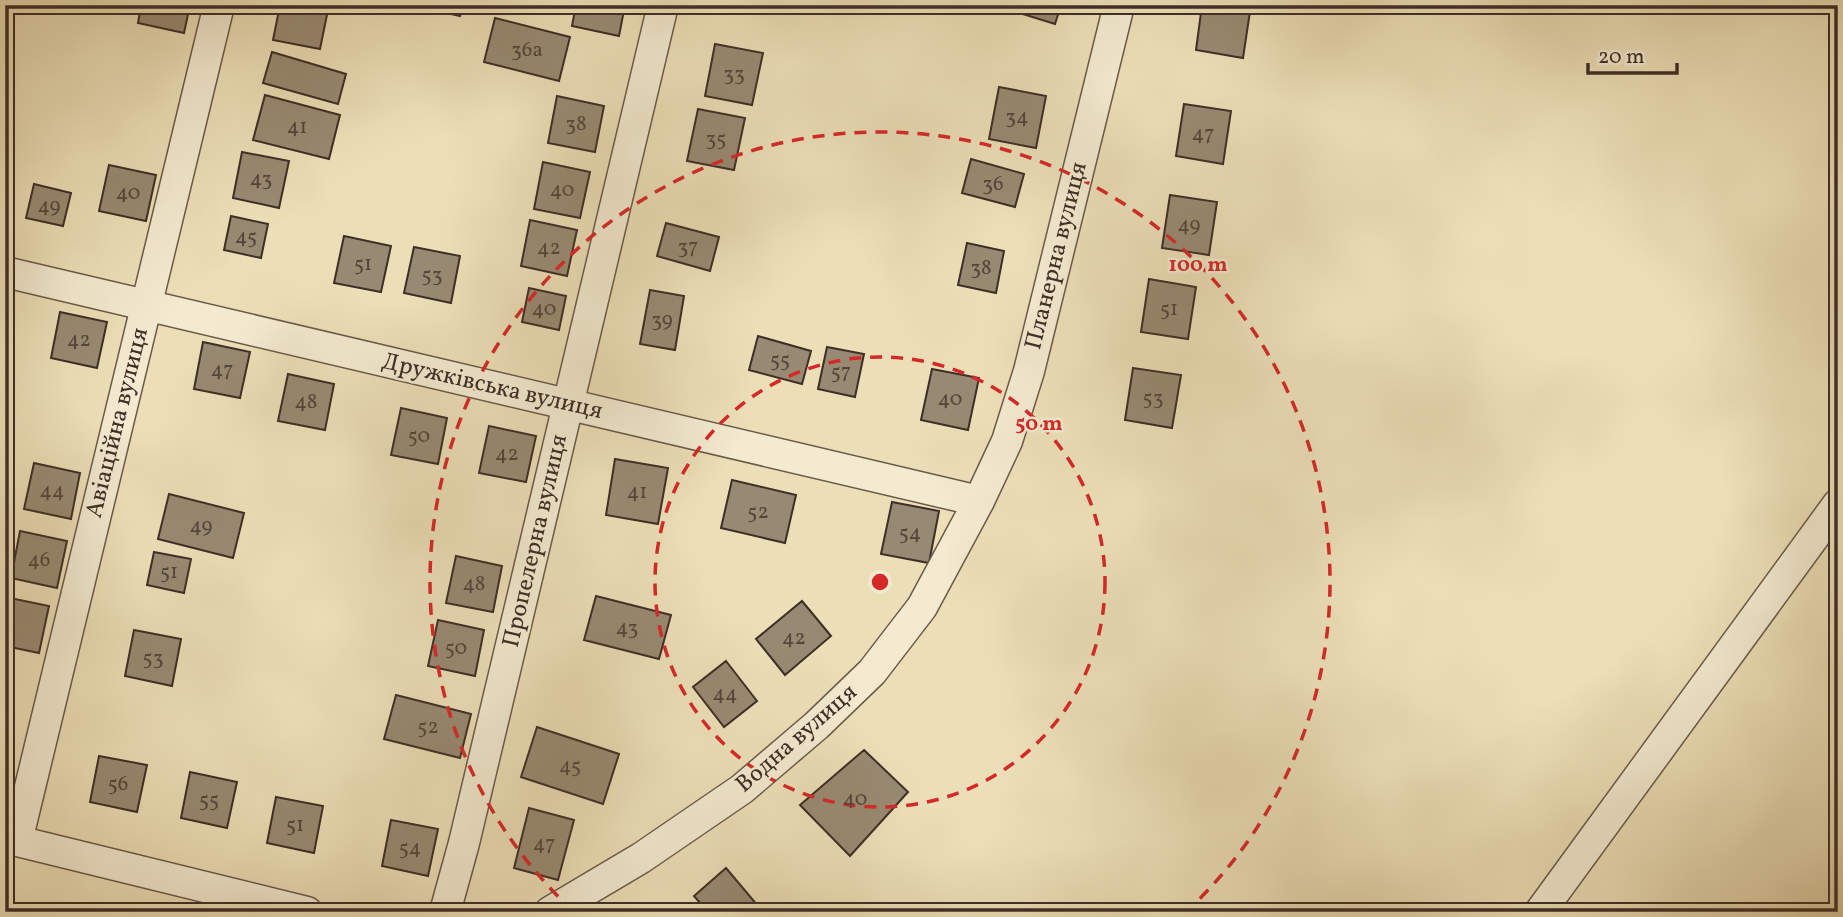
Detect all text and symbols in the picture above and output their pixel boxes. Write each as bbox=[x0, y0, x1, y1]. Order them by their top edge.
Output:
scale bar bbox=[1588, 32, 1677, 76]
house number: 36а bbox=[511, 36, 543, 65]
text: 20 m bbox=[1598, 43, 1644, 72]
house number: 33 bbox=[723, 60, 745, 89]
house number: 34 bbox=[1005, 103, 1029, 132]
house number: 38 bbox=[565, 110, 587, 139]
house number: 41 bbox=[287, 113, 307, 142]
house number: 47 bbox=[1192, 120, 1214, 149]
house number: 35 bbox=[706, 125, 726, 154]
street label: Планерна вулиця bbox=[1017, 158, 1097, 354]
house number: 43 bbox=[250, 165, 272, 194]
house number: 36 bbox=[982, 170, 1004, 199]
house number: 40 bbox=[550, 176, 574, 205]
house number: 40 bbox=[116, 179, 140, 208]
house number: 49 bbox=[38, 192, 61, 221]
house number: 49 bbox=[1178, 211, 1201, 240]
house number: 45 bbox=[235, 223, 257, 252]
house number: 37 bbox=[678, 233, 698, 262]
house number: 42 bbox=[537, 234, 561, 263]
house number: 51 bbox=[354, 250, 372, 279]
text: 100 m bbox=[1168, 251, 1228, 280]
house number: 38 bbox=[970, 254, 992, 283]
house number: 53 bbox=[422, 261, 442, 290]
house number: 40 bbox=[532, 295, 556, 324]
house number: 51 bbox=[1160, 295, 1178, 324]
house number: 39 bbox=[651, 306, 673, 335]
street label: Авіаційна вулиця bbox=[78, 324, 158, 522]
house number: 42 bbox=[67, 326, 91, 355]
street label: Дружківська вулиця bbox=[378, 345, 606, 429]
house number: 55 bbox=[770, 346, 790, 375]
house number: 47 bbox=[211, 356, 233, 385]
house number: 57 bbox=[831, 358, 851, 387]
house number: 53 bbox=[1143, 384, 1163, 413]
house number: 40 bbox=[938, 385, 962, 414]
house number: 48 bbox=[295, 388, 317, 417]
text: 50 m bbox=[1015, 410, 1063, 439]
house number: 50 bbox=[408, 422, 430, 451]
street label: Пропелерна вулиця bbox=[495, 431, 577, 651]
house number: 42 bbox=[495, 440, 519, 469]
house number: 44 bbox=[39, 477, 65, 506]
house number: 41 bbox=[627, 478, 647, 507]
house number: 52 bbox=[747, 498, 769, 527]
house number: 49 bbox=[190, 512, 213, 541]
house number: 54 bbox=[899, 519, 921, 548]
house number: 46 bbox=[28, 546, 50, 575]
house number: 51 bbox=[160, 558, 178, 587]
house number: 48 bbox=[463, 570, 485, 599]
centre of rings bbox=[868, 570, 892, 594]
house number: 43 bbox=[616, 614, 638, 643]
house number: 42 bbox=[782, 624, 806, 653]
house number: 50 bbox=[445, 634, 467, 663]
house number: 53 bbox=[143, 644, 163, 673]
street label: Водна вулиця bbox=[729, 677, 865, 801]
house number: 44 bbox=[712, 680, 738, 709]
house number: 52 bbox=[417, 713, 439, 742]
house number: 45 bbox=[559, 752, 581, 781]
house number: 56 bbox=[108, 770, 128, 799]
house number: 40 bbox=[843, 785, 867, 814]
house number: 55 bbox=[199, 786, 219, 815]
house number: 51 bbox=[286, 811, 304, 840]
house number: 47 bbox=[533, 830, 555, 859]
house number: 54 bbox=[399, 834, 421, 863]

